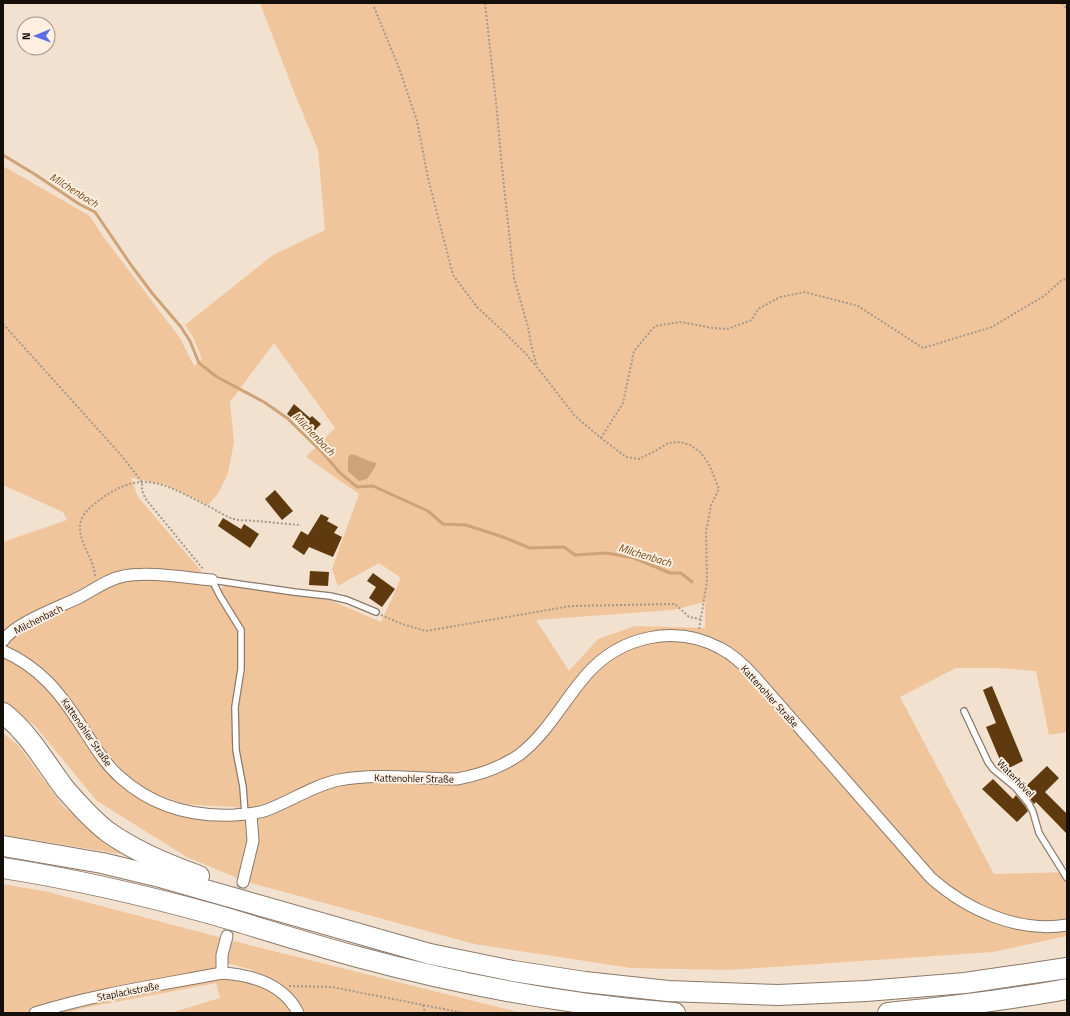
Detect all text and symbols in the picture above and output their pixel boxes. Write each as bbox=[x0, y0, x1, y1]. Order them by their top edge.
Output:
north arrow bbox=[16, 16, 56, 56]
text: N bbox=[18, 32, 34, 40]
water label: Milchenbach bbox=[47, 169, 102, 212]
water label: Milchenbach bbox=[289, 409, 339, 460]
water label: Milchenbach bbox=[617, 539, 674, 571]
street label: Milchenbach bbox=[11, 601, 65, 638]
street label: Kattenohler Straße bbox=[737, 662, 802, 731]
street label: Kattenohler Straße bbox=[58, 695, 116, 769]
street label: Waterhövel bbox=[993, 756, 1038, 801]
street label: Kattenohler Straße bbox=[374, 770, 454, 787]
street label: Staplackstraße bbox=[96, 978, 160, 1005]

